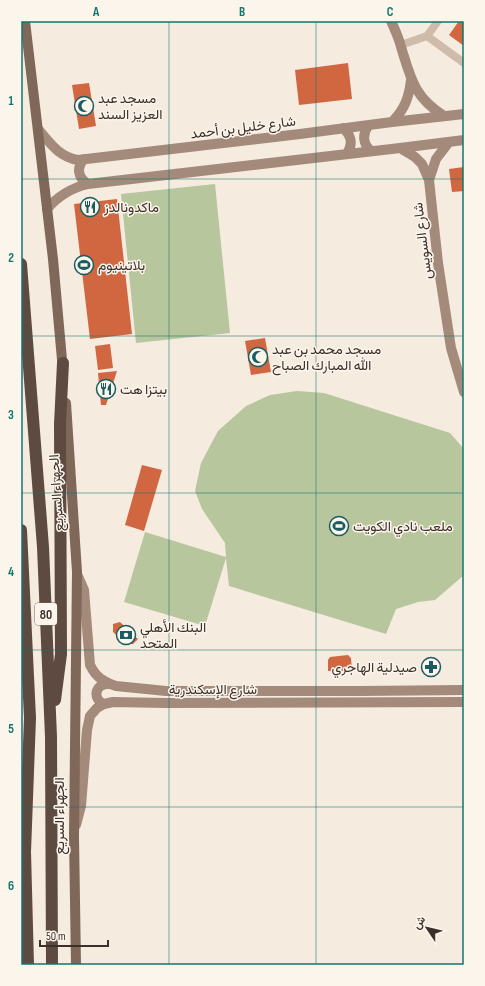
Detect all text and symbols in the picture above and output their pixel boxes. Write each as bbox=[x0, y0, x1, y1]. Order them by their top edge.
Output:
text: A bbox=[92, 4, 100, 20]
text: B bbox=[239, 4, 245, 20]
text: C bbox=[387, 4, 394, 20]
place label: مسجد عبد العزيز السند bbox=[98, 90, 162, 123]
text: 1 bbox=[8, 93, 14, 109]
mosque icon: مسجد عبد العزيز السند bbox=[73, 95, 95, 117]
street label: شارع خليل بن أحمد bbox=[189, 113, 297, 144]
restaurant icon: ماكدونالدز bbox=[79, 196, 101, 218]
place label: ماكدونالدز bbox=[103, 199, 159, 216]
street label: شارع السويس bbox=[409, 201, 438, 280]
text: 2 bbox=[8, 250, 14, 266]
sports icon: بلاتينيوم bbox=[73, 254, 95, 276]
place label: بلاتينيوم bbox=[98, 257, 145, 274]
place label: مسجد محمد بن عبد الله المبارك الصباح bbox=[272, 341, 381, 376]
mosque icon: مسجد محمد بن عبد الله المبارك الصباح bbox=[247, 346, 269, 368]
restaurant icon: بيتزا هت bbox=[95, 378, 117, 400]
place label: بيتزا هت bbox=[120, 381, 167, 398]
text: 3 bbox=[8, 407, 14, 423]
street label: الجهراء السريع bbox=[45, 454, 70, 532]
sports icon: ملعب نادي الكويت bbox=[328, 515, 350, 537]
place label: ملعب نادي الكويت bbox=[353, 518, 453, 538]
text: 4 bbox=[8, 564, 14, 580]
road number: 80 bbox=[35, 603, 57, 625]
place label: البنك الأهلي المتحد bbox=[140, 619, 206, 652]
bank icon: البنك الأهلي المتحد bbox=[115, 624, 137, 646]
pharmacy icon: صيدلية الهاجري bbox=[420, 656, 442, 678]
place label: صيدلية الهاجري bbox=[332, 659, 417, 679]
street label: شارع الإسكندرية bbox=[169, 681, 257, 700]
text: 5 bbox=[8, 721, 14, 737]
street label: الجهراء السريع bbox=[51, 777, 70, 855]
text: 6 bbox=[8, 878, 14, 894]
north arrow bbox=[407, 908, 447, 948]
text: ش bbox=[410, 913, 428, 932]
scale bar bbox=[40, 922, 108, 948]
text: 50 m bbox=[46, 929, 66, 944]

